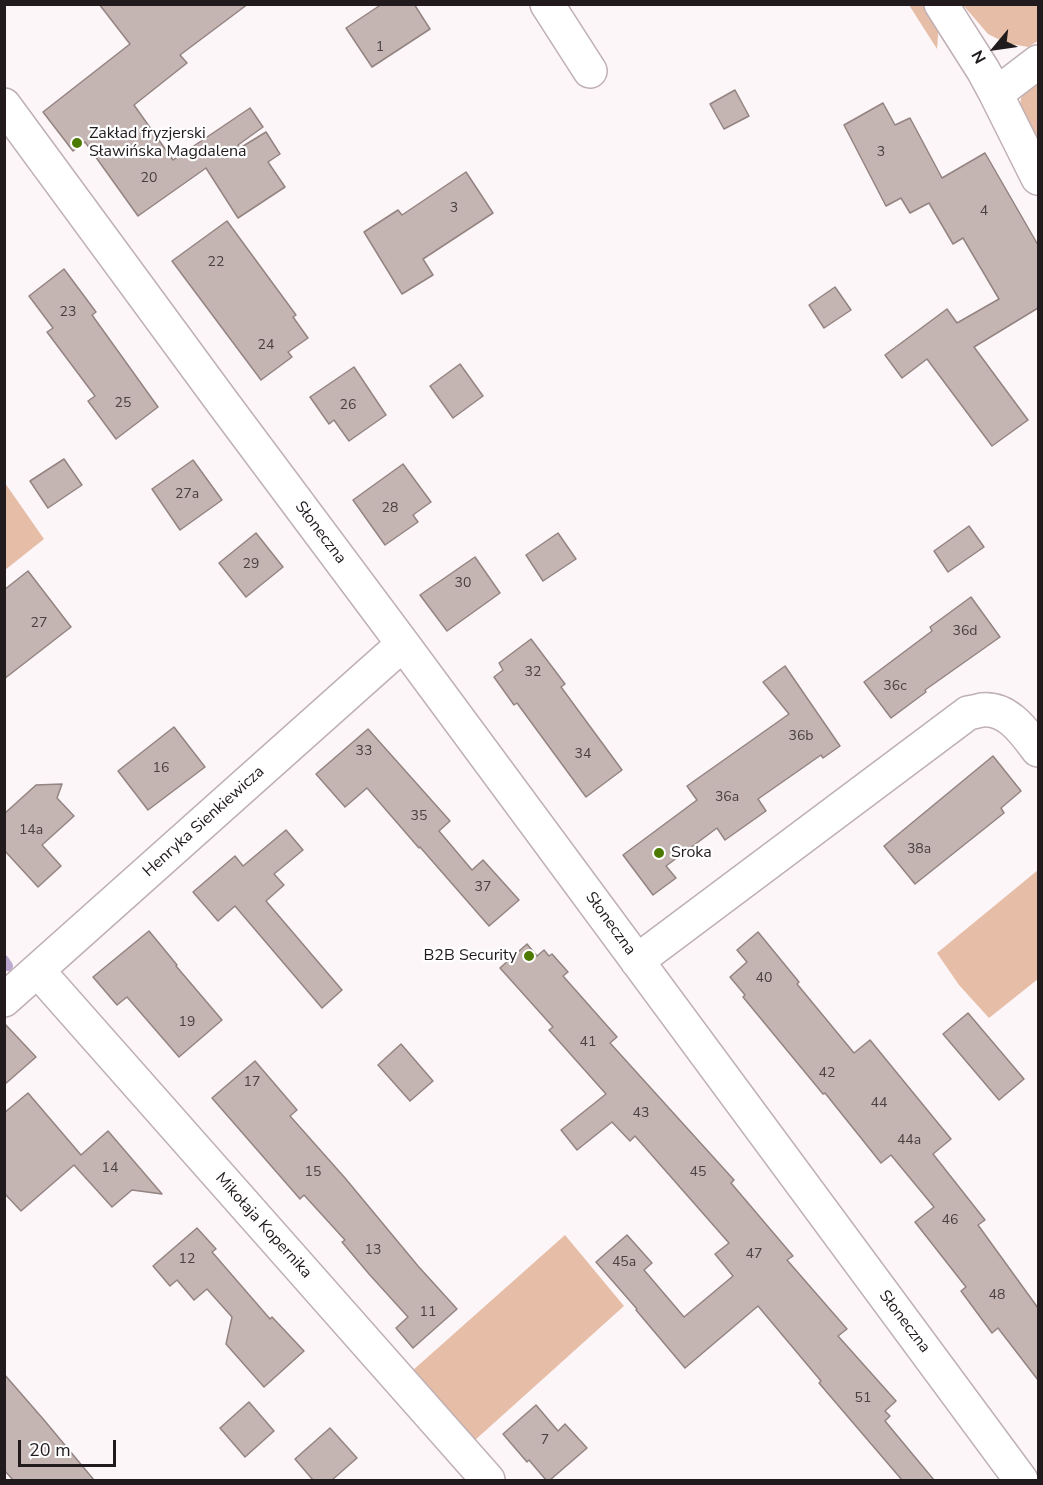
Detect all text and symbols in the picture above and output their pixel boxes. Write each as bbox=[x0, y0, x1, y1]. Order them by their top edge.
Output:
north arrow bbox=[965, 18, 1025, 78]
house number: 1 bbox=[376, 40, 384, 56]
text: N bbox=[967, 46, 992, 67]
place label: Zakład fryzjerski Sławińska Magdalena bbox=[89, 124, 247, 162]
marker: Zakład fryzjerski Sławińska Magdalena bbox=[70, 136, 84, 150]
house number: 3 bbox=[877, 145, 885, 161]
house number: 20 bbox=[141, 171, 157, 187]
house number: 3 bbox=[450, 201, 458, 217]
house number: 4 bbox=[980, 204, 988, 220]
house number: 22 bbox=[208, 255, 224, 271]
house number: 23 bbox=[60, 305, 76, 321]
house number: 24 bbox=[258, 338, 274, 354]
house number: 25 bbox=[115, 396, 131, 412]
house number: 26 bbox=[340, 398, 356, 414]
house number: 27a bbox=[175, 487, 199, 503]
street label: Słoneczna bbox=[290, 498, 350, 568]
house number: 28 bbox=[382, 501, 398, 517]
house number: 29 bbox=[243, 557, 259, 573]
house number: 30 bbox=[455, 576, 471, 592]
house number: 27 bbox=[31, 616, 47, 632]
house number: 36d bbox=[953, 624, 977, 640]
house number: 32 bbox=[525, 665, 541, 681]
house number: 36c bbox=[883, 679, 907, 695]
house number: 36b bbox=[789, 729, 813, 745]
house number: 33 bbox=[356, 744, 372, 760]
house number: 34 bbox=[575, 747, 591, 763]
house number: 16 bbox=[153, 761, 169, 777]
street label: Henryka Sienkiewicza bbox=[139, 763, 269, 881]
house number: 36a bbox=[715, 790, 739, 806]
house number: 35 bbox=[411, 809, 427, 825]
house number: 14a bbox=[19, 823, 43, 839]
house number: 38a bbox=[907, 842, 931, 858]
place label: Sroka bbox=[671, 843, 712, 863]
marker: Sroka bbox=[652, 846, 666, 860]
house number: 37 bbox=[475, 880, 491, 896]
street label: Słoneczna bbox=[581, 889, 639, 959]
place label: B2B Security bbox=[424, 946, 517, 966]
marker: B2B Security bbox=[522, 949, 536, 963]
house number: 40 bbox=[756, 971, 772, 987]
house number: 19 bbox=[179, 1015, 195, 1031]
house number: 41 bbox=[580, 1035, 596, 1051]
house number: 42 bbox=[819, 1066, 835, 1082]
house number: 17 bbox=[244, 1075, 260, 1091]
house number: 44 bbox=[871, 1096, 887, 1112]
house number: 43 bbox=[633, 1106, 649, 1122]
house number: 44a bbox=[897, 1133, 921, 1149]
house number: 14 bbox=[102, 1161, 118, 1177]
house number: 15 bbox=[305, 1165, 321, 1181]
house number: 45 bbox=[690, 1165, 706, 1181]
street label: Mikołaja Kopernika bbox=[211, 1169, 315, 1283]
house number: 46 bbox=[942, 1213, 958, 1229]
house number: 13 bbox=[365, 1243, 381, 1259]
house number: 47 bbox=[746, 1247, 762, 1263]
house number: 12 bbox=[179, 1252, 195, 1268]
house number: 45a bbox=[612, 1255, 636, 1271]
street label: Słoneczna bbox=[874, 1287, 934, 1357]
house number: 48 bbox=[989, 1288, 1005, 1304]
house number: 11 bbox=[420, 1305, 436, 1321]
house number: 51 bbox=[855, 1391, 871, 1407]
scale bar bbox=[21, 1428, 118, 1466]
house number: 7 bbox=[541, 1433, 549, 1449]
text: 20 m bbox=[29, 1438, 71, 1462]

